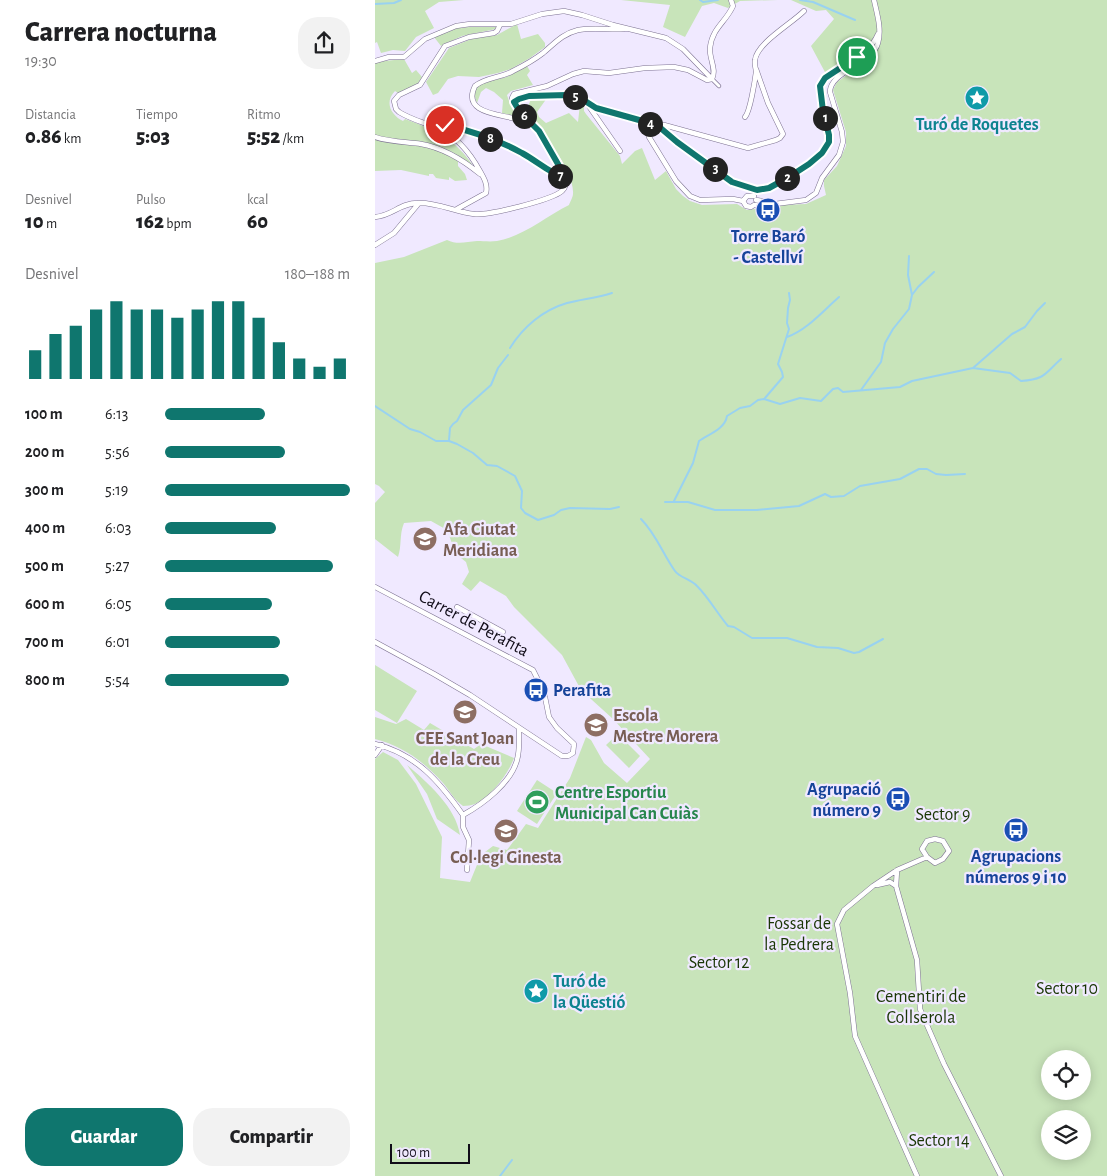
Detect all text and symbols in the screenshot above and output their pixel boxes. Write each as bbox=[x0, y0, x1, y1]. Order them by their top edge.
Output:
button: share bbox=[298, 17, 350, 69]
text: Carrera nocturna bbox=[25, 19, 217, 47]
pin bbox=[836, 36, 878, 78]
icon: arrive bbox=[843, 43, 871, 71]
text: 19:30 bbox=[25, 53, 57, 69]
pin: 5 bbox=[563, 84, 587, 110]
place icon: Turó de Roquetes bbox=[964, 85, 990, 111]
text: 5 bbox=[572, 90, 579, 104]
pin bbox=[424, 104, 466, 146]
pin: 6 bbox=[511, 104, 537, 128]
pin: 1 bbox=[813, 106, 837, 130]
text: Distancia bbox=[25, 108, 76, 122]
text: Tiempo bbox=[136, 108, 178, 122]
text: Ritmo bbox=[247, 108, 281, 122]
text: 6 bbox=[521, 109, 528, 123]
icon: check bbox=[431, 111, 459, 139]
text: 1 bbox=[823, 111, 828, 125]
pin: 4 bbox=[637, 112, 663, 136]
place label: Turó de Roquetes bbox=[915, 116, 1039, 134]
text: 4 bbox=[647, 117, 654, 131]
text: 0.86 bbox=[25, 126, 61, 147]
text: 5:03 bbox=[136, 126, 170, 147]
text: 5:52 bbox=[247, 126, 280, 147]
pin: 8 bbox=[477, 126, 503, 152]
text: km bbox=[61, 132, 81, 146]
text: /km bbox=[280, 132, 304, 146]
text: 8 bbox=[487, 132, 494, 146]
pin: 3 bbox=[703, 156, 727, 182]
text: 3 bbox=[712, 162, 719, 176]
pin: 7 bbox=[547, 164, 573, 188]
pin: 2 bbox=[775, 166, 799, 190]
text: 7 bbox=[557, 169, 564, 183]
text: 2 bbox=[784, 171, 791, 185]
text: Desnivel bbox=[25, 193, 72, 207]
text: Pulso bbox=[136, 193, 166, 207]
text: kcal bbox=[247, 193, 268, 207]
bus stop icon: Torre Baró - Castellví bbox=[755, 197, 781, 223]
text: 10 bbox=[25, 211, 44, 232]
text: 162 bbox=[136, 211, 164, 232]
text: 60 bbox=[247, 211, 268, 232]
text: m bbox=[44, 217, 57, 231]
text: bpm bbox=[164, 217, 192, 231]
place label: Torre Baró - Castellví bbox=[731, 228, 805, 267]
text: Desnivel bbox=[25, 266, 79, 282]
text: 180–188 m bbox=[285, 266, 350, 282]
text: 100 m bbox=[25, 406, 63, 422]
text: 6:13 bbox=[105, 406, 128, 422]
text: 200 m bbox=[25, 444, 65, 460]
text: 5:56 bbox=[105, 444, 130, 460]
text: 300 m bbox=[25, 482, 64, 498]
text: 5:19 bbox=[105, 482, 128, 498]
text: 400 m bbox=[25, 520, 65, 536]
text: 6:03 bbox=[105, 520, 131, 536]
place label: Afa Ciutat Meridiana bbox=[443, 521, 518, 560]
school or university icon: Afa Ciutat Meridiana bbox=[412, 526, 438, 552]
text: 500 m bbox=[25, 558, 64, 574]
text: 5:27 bbox=[105, 558, 129, 574]
street label: Carrer de Perafita bbox=[416, 587, 531, 660]
text: 600 m bbox=[25, 596, 65, 612]
text: 6:05 bbox=[105, 596, 131, 612]
text: 700 m bbox=[25, 634, 64, 650]
text: 6:01 bbox=[105, 634, 130, 650]
text: 800 m bbox=[25, 672, 65, 688]
text: 5:54 bbox=[105, 672, 130, 688]
bus stop icon: Perafita bbox=[523, 677, 549, 703]
place label: Perafita bbox=[553, 682, 611, 700]
school or university icon: CEE Sant Joan de la Creu bbox=[452, 699, 478, 725]
place label: Escola Mestre Morera bbox=[613, 707, 719, 746]
school or university icon: Escola Mestre Morera bbox=[583, 712, 609, 738]
place label: CEE Sant Joan de la Creu bbox=[416, 730, 514, 769]
place label: Agrupació número 9 bbox=[807, 781, 881, 820]
place label: Centre Esportiu Municipal Can Cuiàs bbox=[555, 784, 698, 823]
bus stop icon: Agrupació número 9 bbox=[885, 786, 911, 812]
sports icon: Centre Esportiu Municipal Can Cuiàs bbox=[524, 789, 550, 815]
park label: Sector 9 bbox=[916, 806, 970, 824]
bus stop icon: Agrupacions números 9 i 10 bbox=[1003, 817, 1029, 843]
school or university icon: Col·legi Ginesta bbox=[493, 818, 519, 844]
place label: Agrupacions números 9 i 10 bbox=[965, 848, 1067, 887]
place label: Col·legi Ginesta bbox=[450, 849, 562, 867]
park label: Fossar de la Pedrera bbox=[764, 915, 834, 954]
park label: Sector 12 bbox=[689, 954, 749, 972]
place label: Turó de la Qüestió bbox=[553, 973, 625, 1012]
place icon: Turó de la Qüestió bbox=[523, 978, 549, 1004]
park label: Sector 10 bbox=[1036, 980, 1098, 998]
park label: Cementiri de Collserola bbox=[876, 988, 966, 1027]
map controls bbox=[1041, 1050, 1091, 1160]
button: locate bbox=[1041, 1050, 1091, 1100]
button: Guardar bbox=[25, 1108, 183, 1166]
button: Compartir bbox=[193, 1108, 350, 1166]
button: layers bbox=[1041, 1110, 1091, 1160]
park label: Sector 14 bbox=[908, 1132, 970, 1150]
scale bar bbox=[390, 1141, 470, 1164]
text: 100 m bbox=[397, 1146, 430, 1160]

